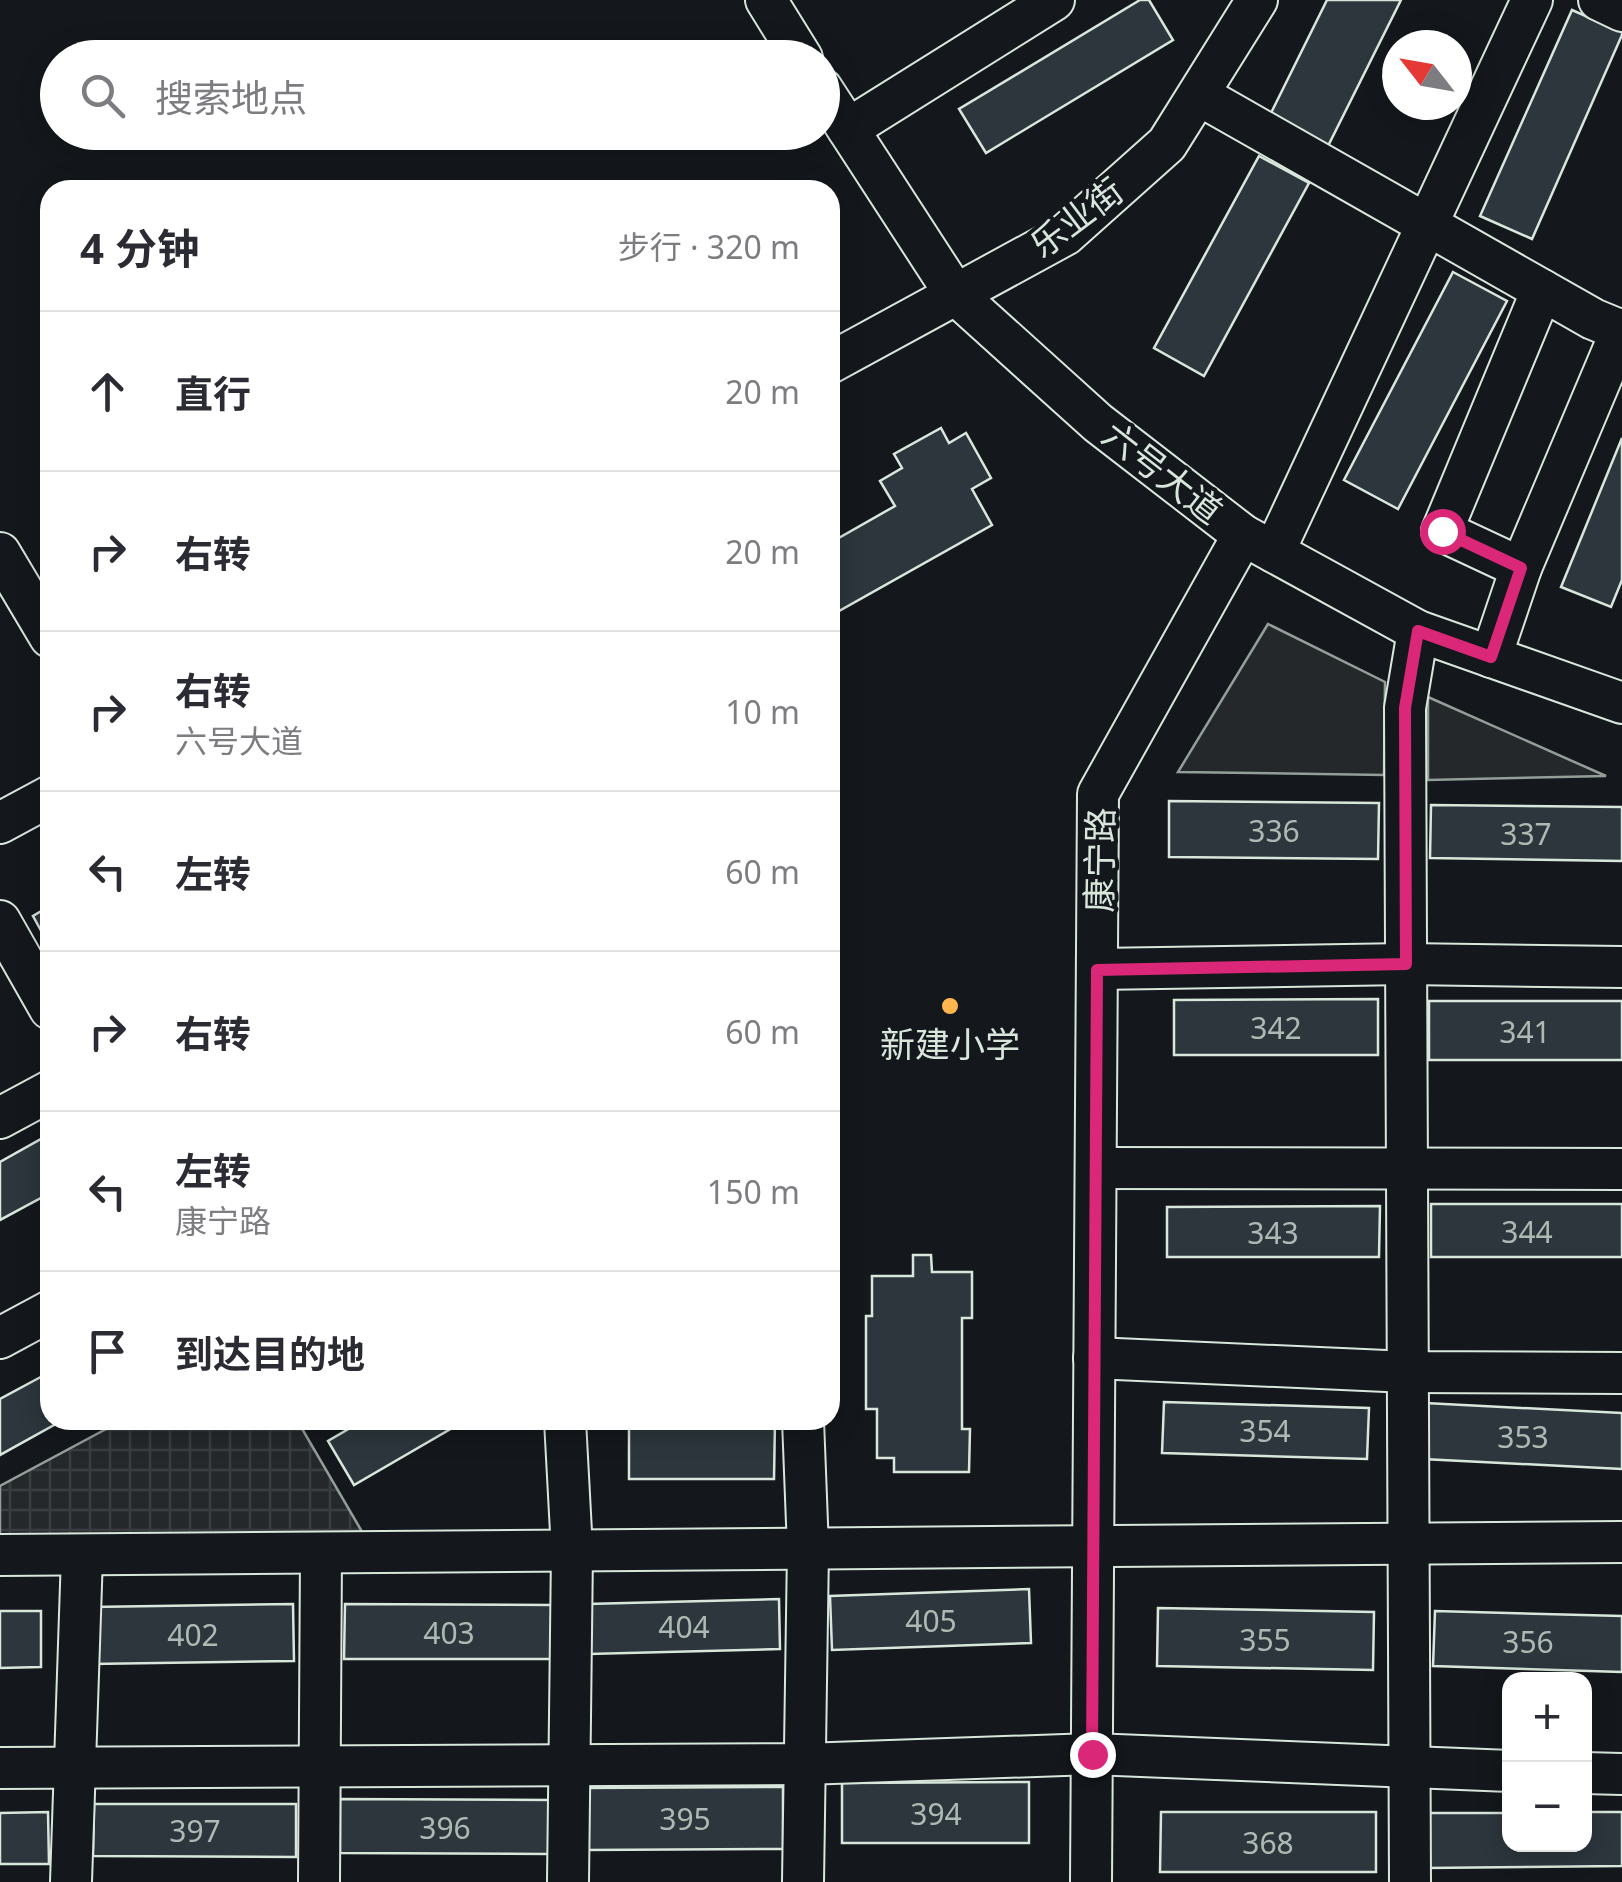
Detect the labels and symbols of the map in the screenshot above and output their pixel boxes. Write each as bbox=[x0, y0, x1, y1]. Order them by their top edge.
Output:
north arrow bbox=[1382, 30, 1472, 120]
street label: 乐业街 bbox=[1020, 167, 1132, 267]
street label: 六号大道 bbox=[1093, 410, 1233, 534]
route start bbox=[1420, 509, 1466, 555]
street label: 康宁路 bbox=[1075, 807, 1123, 913]
house number: 336 bbox=[1248, 810, 1300, 851]
house number: 337 bbox=[1500, 813, 1552, 854]
marker: 新建小学 bbox=[939, 995, 961, 1017]
house number: 342 bbox=[1250, 1007, 1302, 1048]
house number: 341 bbox=[1499, 1011, 1551, 1052]
place label: 新建小学 bbox=[880, 1020, 1020, 1067]
house number: 344 bbox=[1501, 1211, 1553, 1252]
house number: 343 bbox=[1247, 1212, 1299, 1253]
house number: 354 bbox=[1239, 1410, 1291, 1451]
house number: 353 bbox=[1497, 1416, 1549, 1457]
house number: 405 bbox=[905, 1600, 957, 1641]
house number: 404 bbox=[658, 1606, 710, 1647]
house number: 403 bbox=[423, 1612, 475, 1653]
house number: 402 bbox=[167, 1614, 219, 1655]
house number: 355 bbox=[1239, 1619, 1291, 1660]
house number: 356 bbox=[1502, 1621, 1554, 1662]
route end bbox=[1070, 1732, 1116, 1778]
house number: 394 bbox=[910, 1793, 962, 1834]
house number: 395 bbox=[659, 1798, 711, 1839]
house number: 396 bbox=[419, 1807, 471, 1848]
house number: 397 bbox=[169, 1810, 221, 1851]
house number: 368 bbox=[1242, 1822, 1294, 1863]

